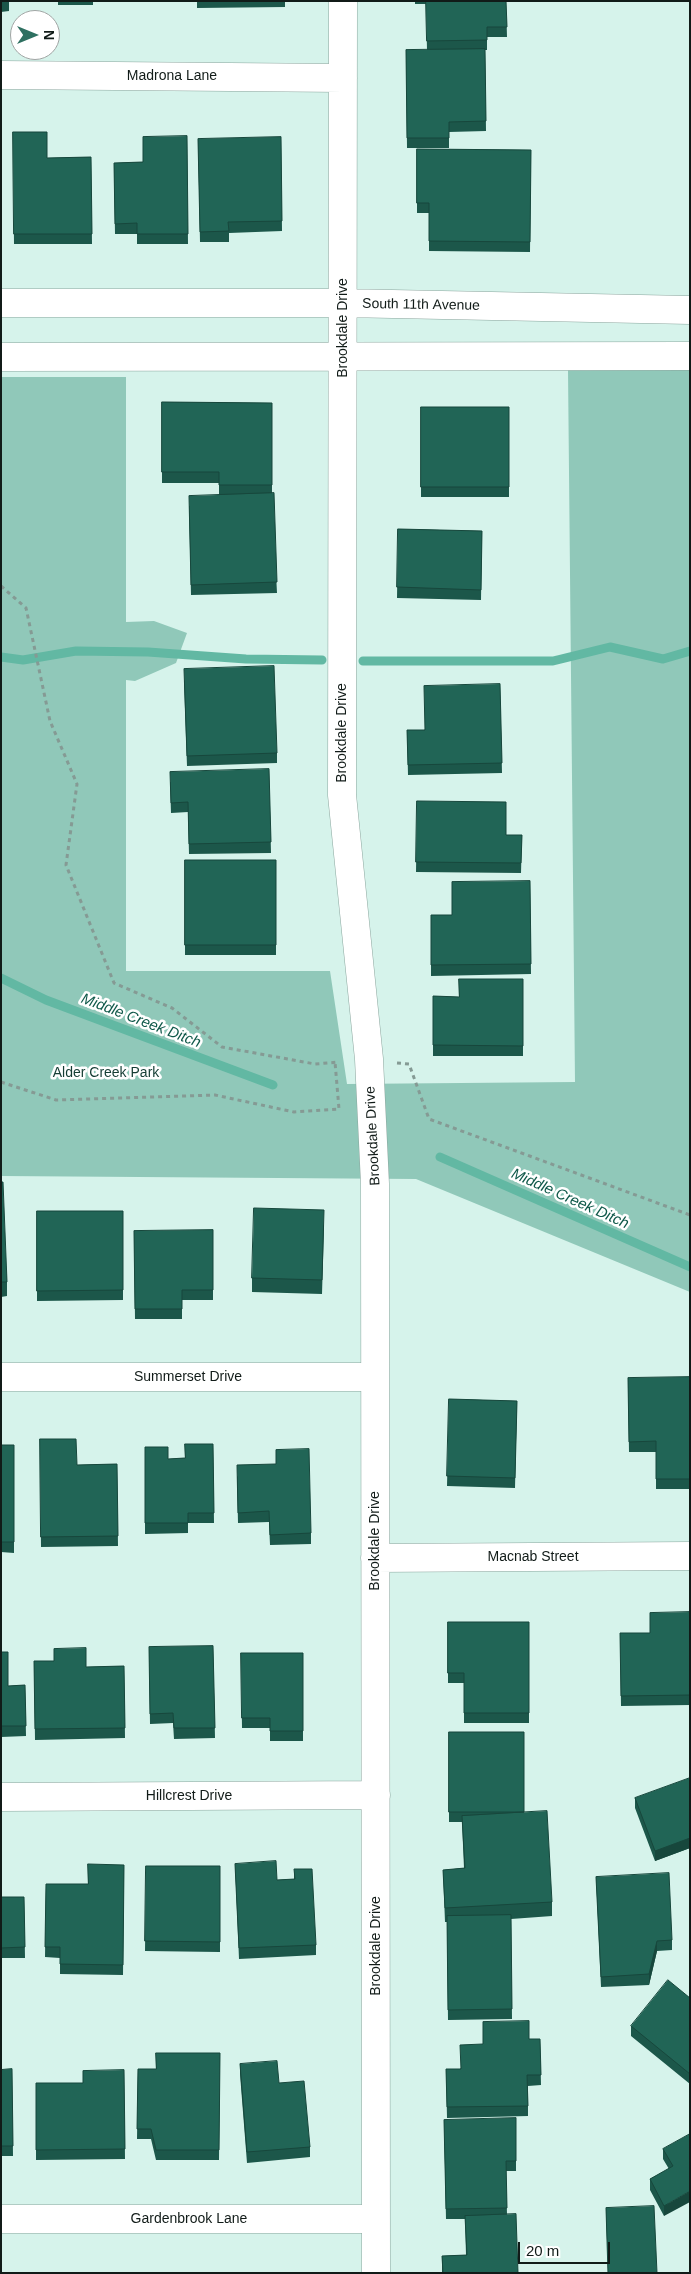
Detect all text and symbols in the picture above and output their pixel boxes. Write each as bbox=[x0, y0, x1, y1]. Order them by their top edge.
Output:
north arrow bbox=[10, 10, 60, 60]
text: N bbox=[41, 30, 57, 40]
street label: Madrona Lane bbox=[127, 68, 217, 84]
street label: Brookdale Drive bbox=[335, 278, 351, 378]
street label: South 11th Avenue bbox=[362, 296, 480, 314]
street label: Brookdale Drive bbox=[334, 683, 350, 783]
water label: Middle Creek Ditch bbox=[79, 990, 203, 1052]
park label: Alder Creek Park bbox=[53, 1065, 159, 1081]
street label: Brookdale Drive bbox=[362, 1086, 384, 1186]
water label: Middle Creek Ditch bbox=[508, 1165, 632, 1233]
street label: Summerset Drive bbox=[134, 1369, 242, 1385]
street label: Brookdale Drive bbox=[367, 1491, 383, 1591]
street label: Macnab Street bbox=[487, 1549, 579, 1565]
street label: Hillcrest Drive bbox=[146, 1788, 232, 1804]
street label: Brookdale Drive bbox=[368, 1896, 384, 1996]
street label: Gardenbrook Lane bbox=[131, 2211, 247, 2227]
scale bar bbox=[521, 2232, 614, 2264]
text: 20 m bbox=[526, 2242, 559, 2259]

